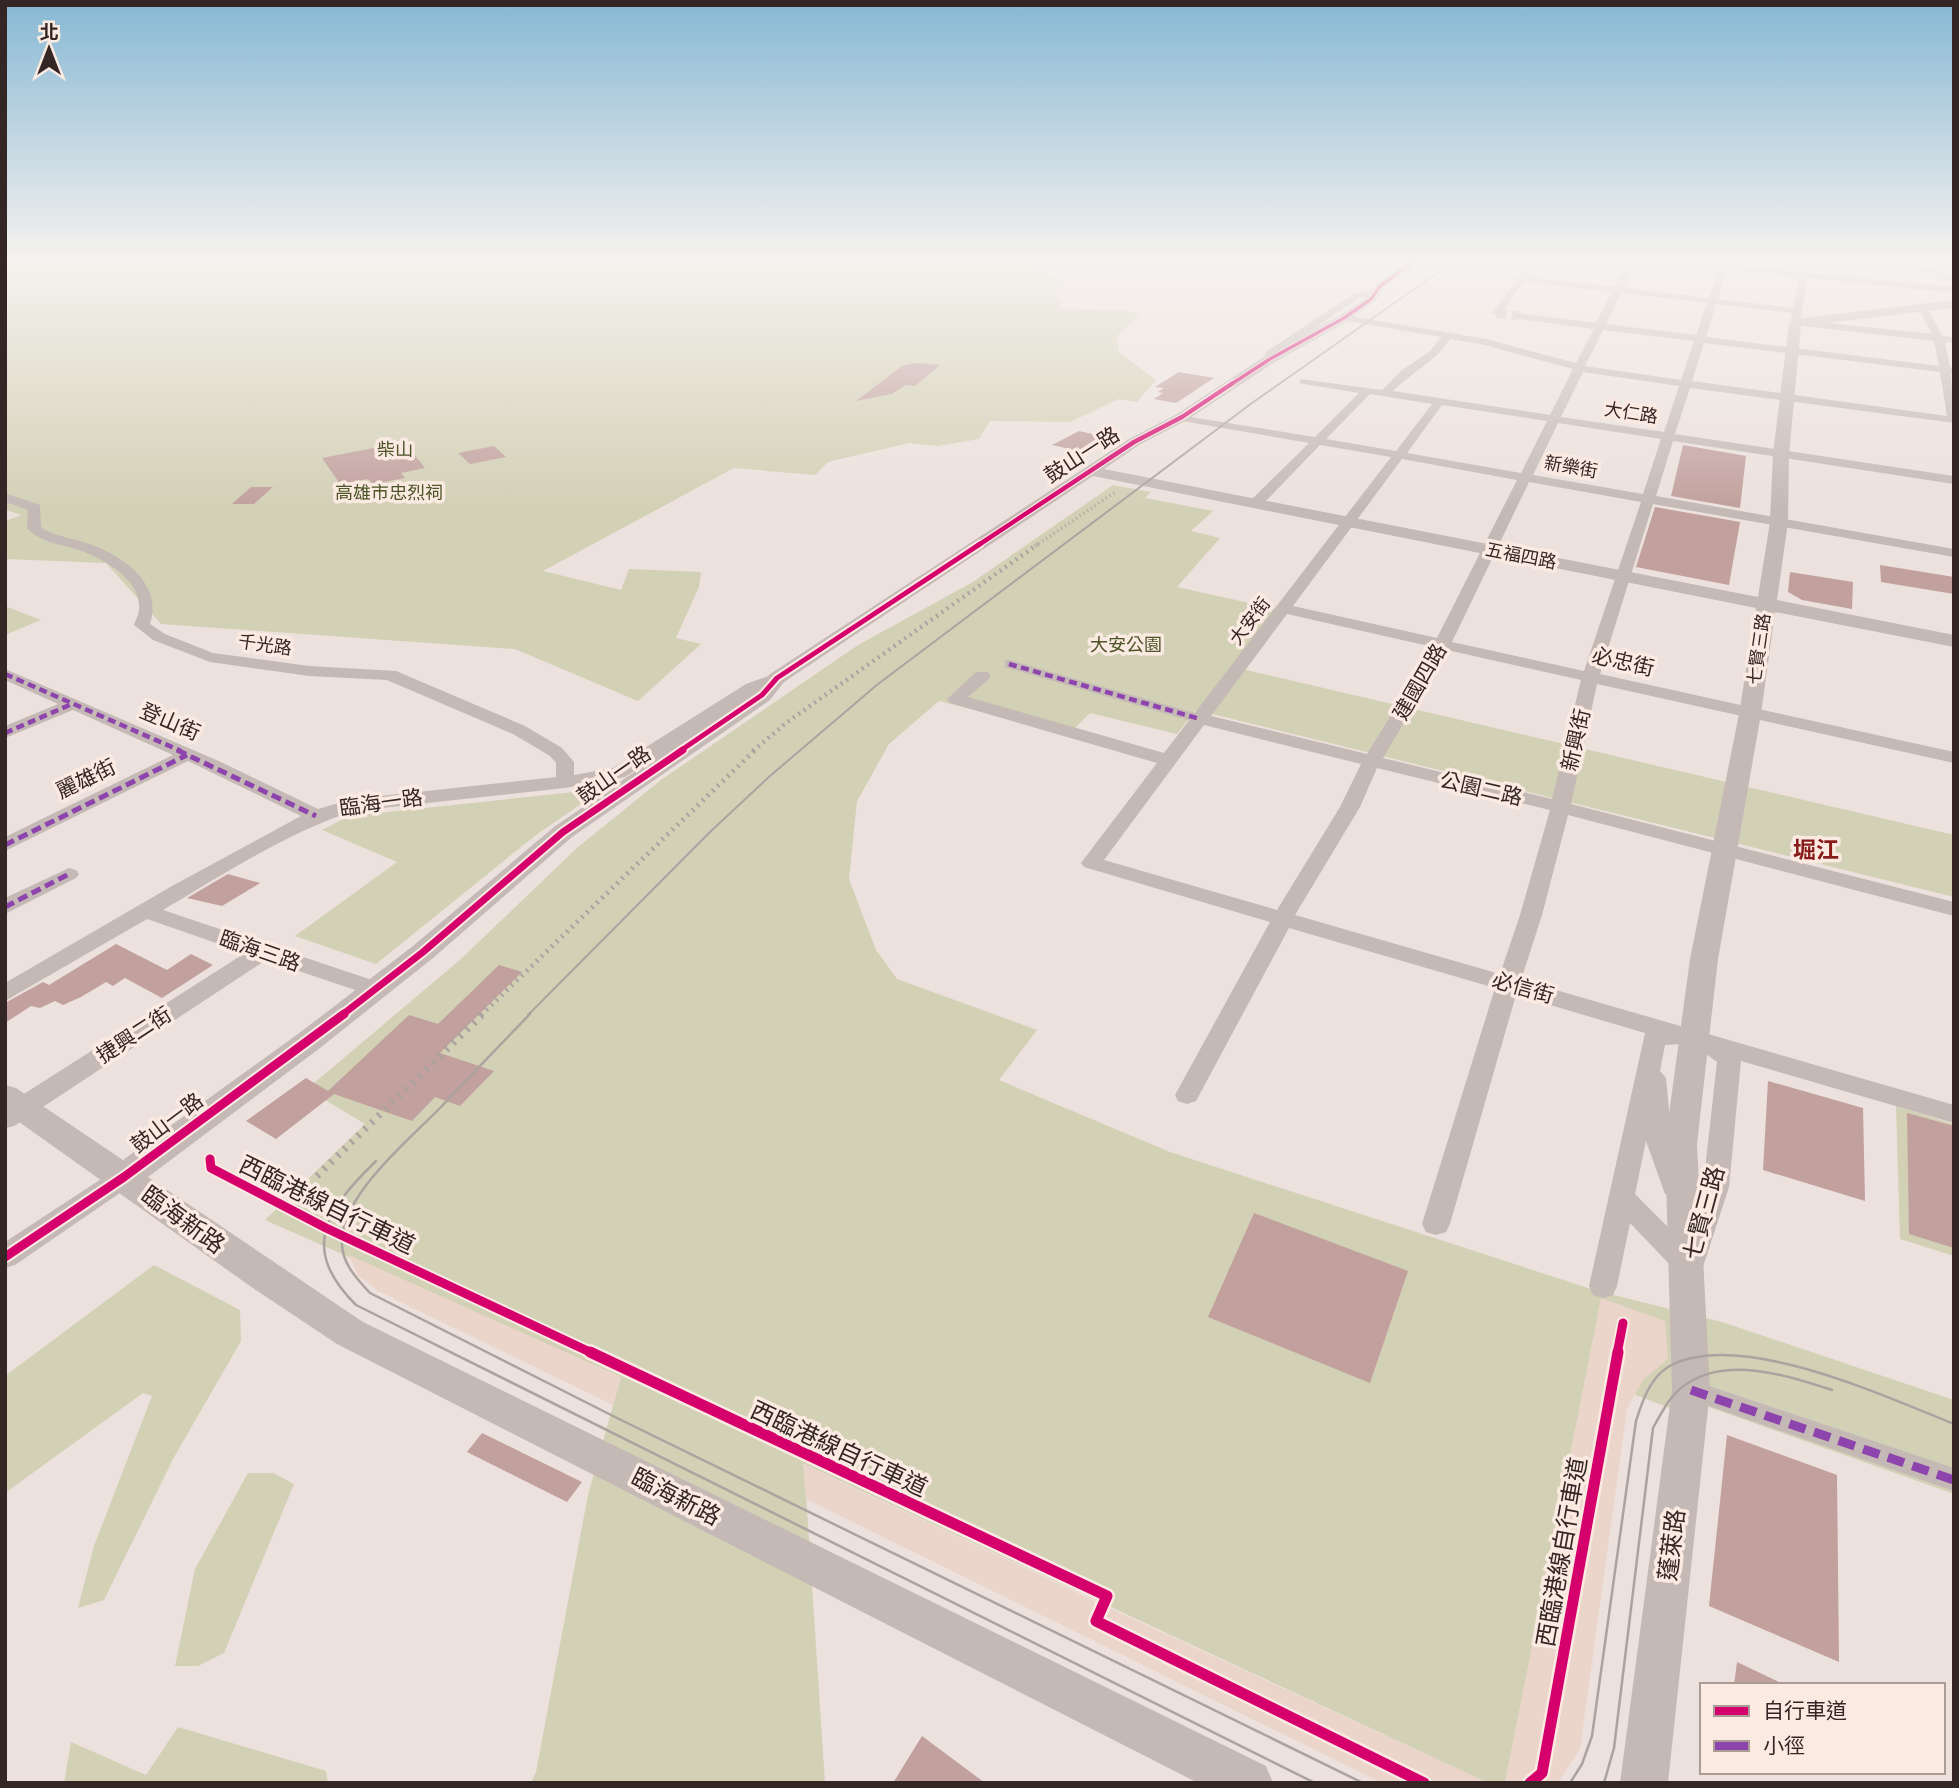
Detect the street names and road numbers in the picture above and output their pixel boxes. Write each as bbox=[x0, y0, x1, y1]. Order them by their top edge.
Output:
street label: 大仁路 bbox=[1603, 397, 1660, 428]
street label: 鼓山一路 bbox=[1039, 420, 1124, 489]
street label: 新樂街 bbox=[1543, 450, 1600, 483]
street label: 五福四路 bbox=[1484, 537, 1559, 574]
street label: 大安街 bbox=[1224, 592, 1275, 649]
street label: 七賢三路 bbox=[1742, 612, 1775, 686]
street label: 千光路 bbox=[237, 629, 293, 660]
street label: 建國四路 bbox=[1387, 639, 1452, 725]
street label: 必忠街 bbox=[1589, 641, 1657, 682]
street label: 登山街 bbox=[136, 697, 204, 746]
street label: 新興街 bbox=[1555, 706, 1596, 774]
street label: 鼓山一路 bbox=[572, 739, 656, 810]
street label: 麗雄街 bbox=[52, 753, 120, 804]
street label: 公園二路 bbox=[1437, 766, 1525, 811]
street label: 臨海一路 bbox=[337, 783, 424, 822]
street label: 臨海三路 bbox=[216, 924, 304, 977]
street label: 必信街 bbox=[1489, 966, 1557, 1009]
street label: 捷興二街 bbox=[91, 1000, 176, 1069]
street label: 鼓山一路 bbox=[125, 1087, 208, 1159]
street label: 西臨港線自行車道 bbox=[234, 1149, 420, 1261]
street label: 七賢三路 bbox=[1676, 1162, 1731, 1263]
street label: 臨海新路 bbox=[135, 1179, 231, 1260]
street label: 西臨港線自行車道 bbox=[746, 1394, 933, 1503]
street label: 西臨港線自行車道 bbox=[1530, 1455, 1593, 1649]
street label: 臨海新路 bbox=[626, 1461, 726, 1532]
street label: 蓬萊路 bbox=[1652, 1507, 1691, 1583]

